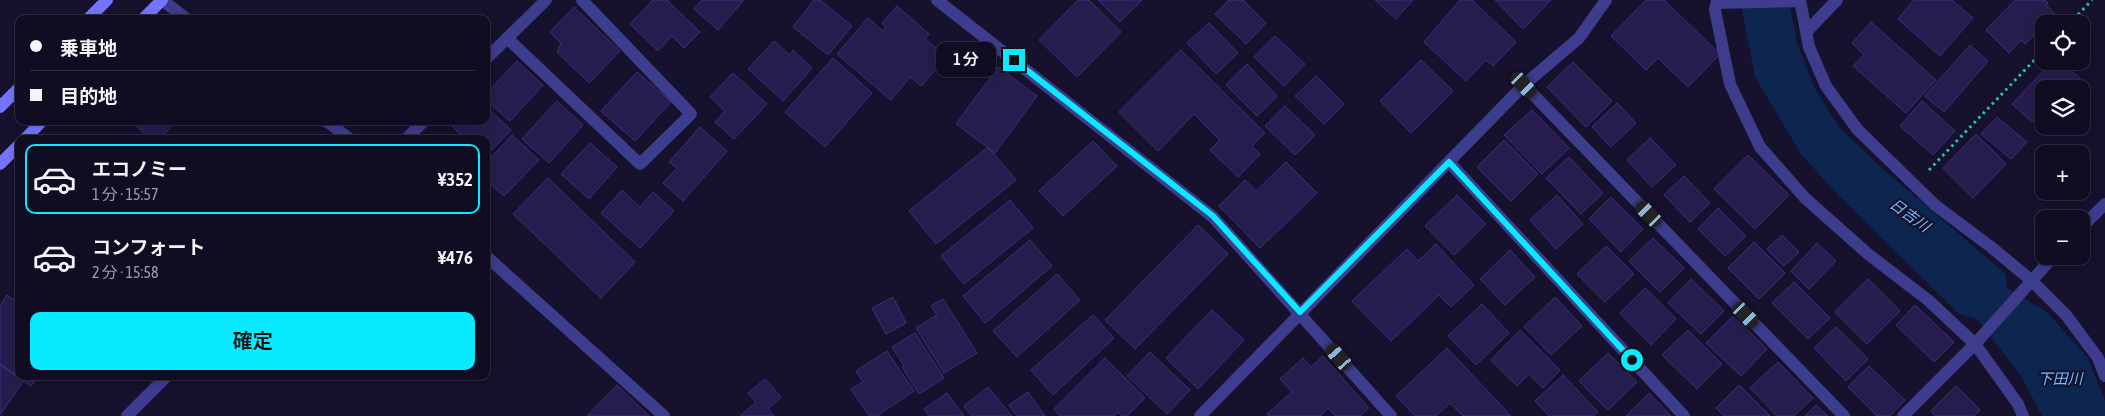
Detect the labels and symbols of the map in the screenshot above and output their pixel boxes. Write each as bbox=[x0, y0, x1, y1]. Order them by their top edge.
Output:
callout: 1 分 bbox=[936, 42, 996, 78]
route end bbox=[1003, 49, 1025, 71]
car bbox=[1508, 69, 1539, 101]
water label: 日吉川 bbox=[1887, 195, 1935, 236]
car bbox=[1633, 198, 1664, 230]
car bbox=[1730, 299, 1761, 331]
car bbox=[1323, 341, 1354, 373]
route start bbox=[1621, 349, 1643, 371]
water label: 下田川 bbox=[2037, 370, 2084, 387]

